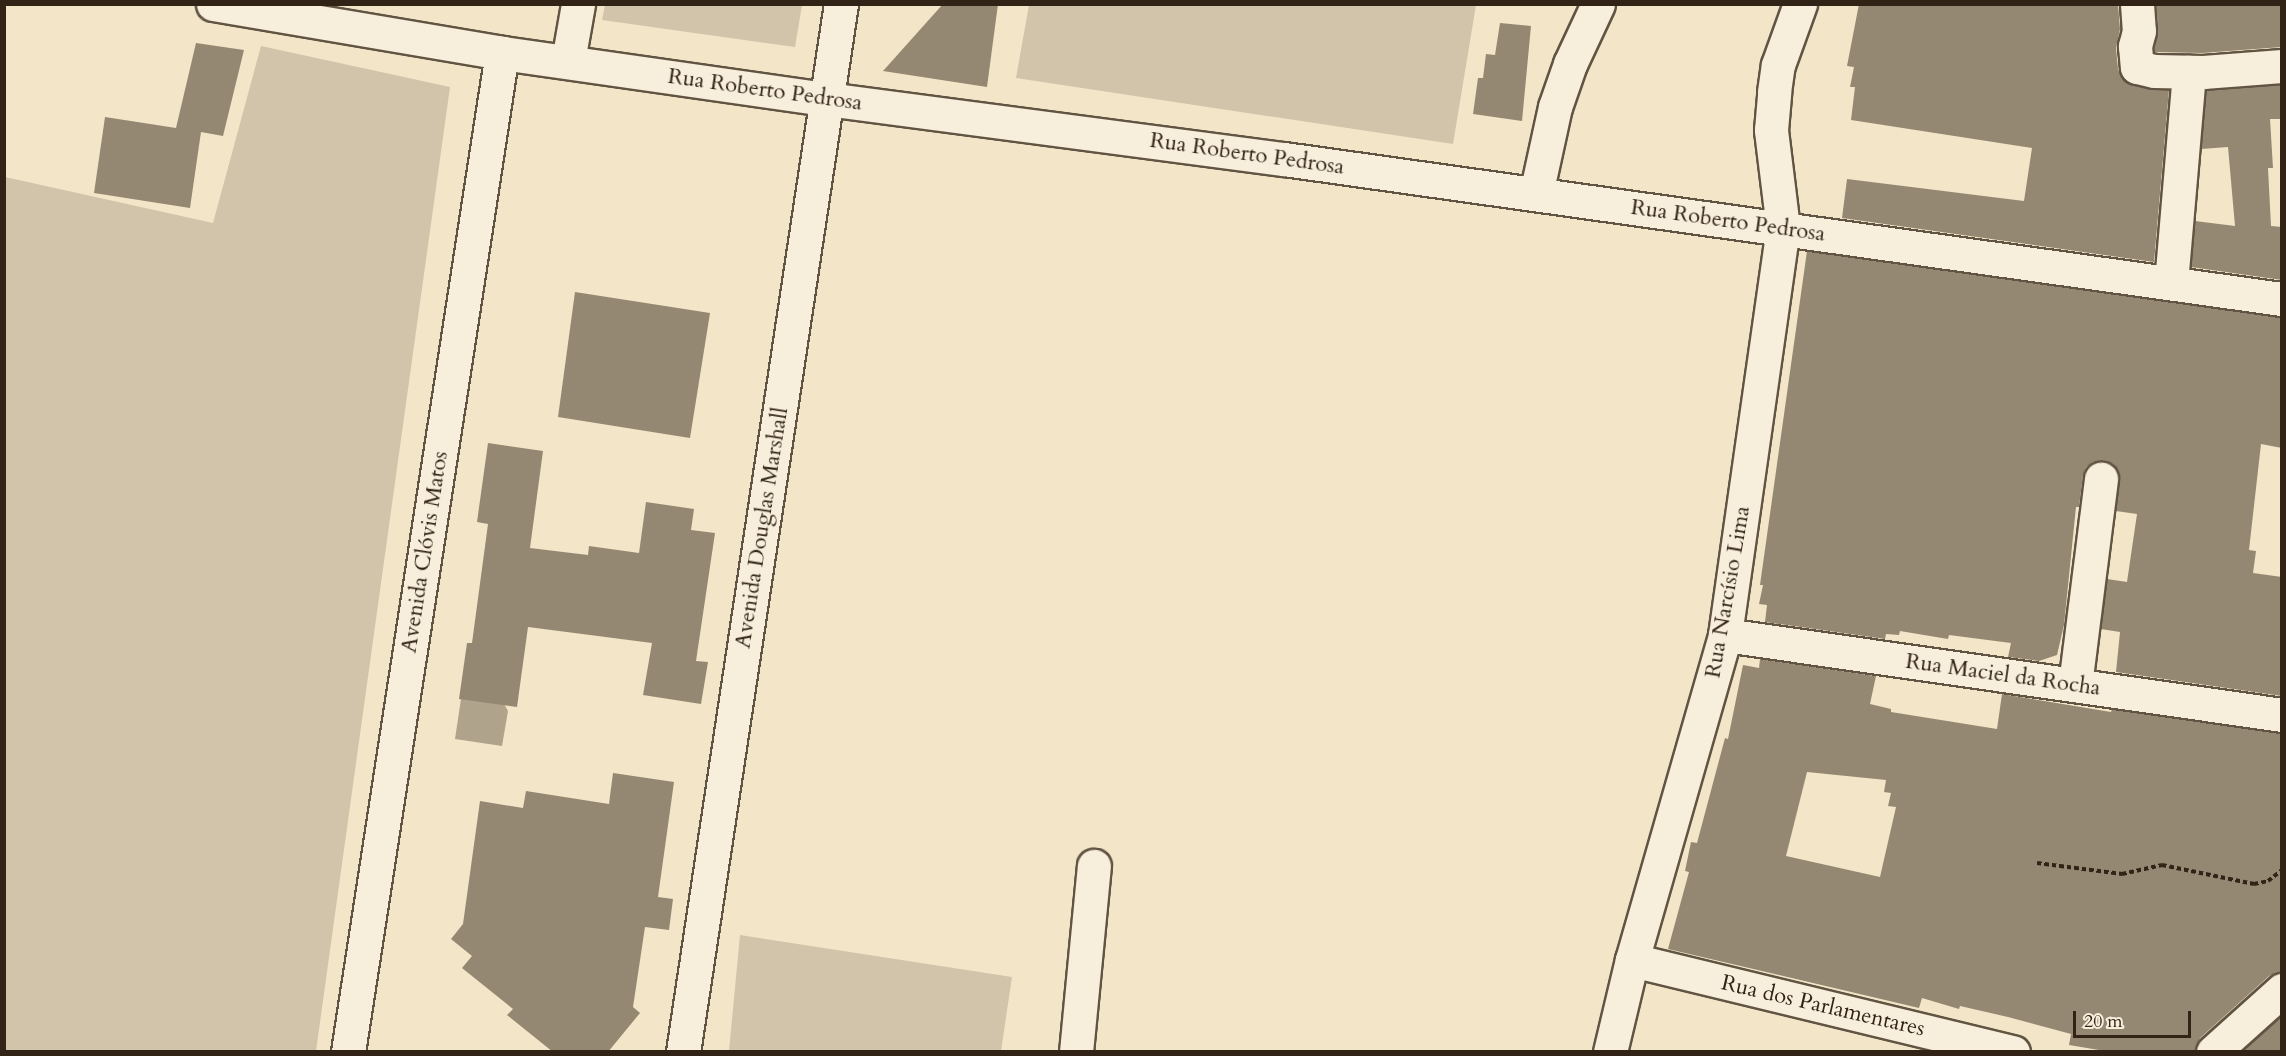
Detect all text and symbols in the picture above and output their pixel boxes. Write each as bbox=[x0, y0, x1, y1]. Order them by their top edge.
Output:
street label: Rua Roberto Pedrosa bbox=[666, 63, 864, 117]
street label: Rua Roberto Pedrosa bbox=[1148, 127, 1346, 181]
street label: Rua Roberto Pedrosa bbox=[1629, 194, 1827, 248]
street label: Avenida Douglas Marshall bbox=[730, 406, 794, 650]
street label: Avenida Clóvis Matos bbox=[396, 449, 454, 655]
street label: Rua Narcísio Lima bbox=[1700, 504, 1756, 680]
street label: Rua Maciel da Rocha bbox=[1904, 648, 2102, 702]
street label: Rua dos Parlamentares bbox=[1719, 970, 1927, 1042]
scale bar bbox=[2076, 999, 2194, 1037]
text: 20 m bbox=[2084, 1009, 2123, 1034]

